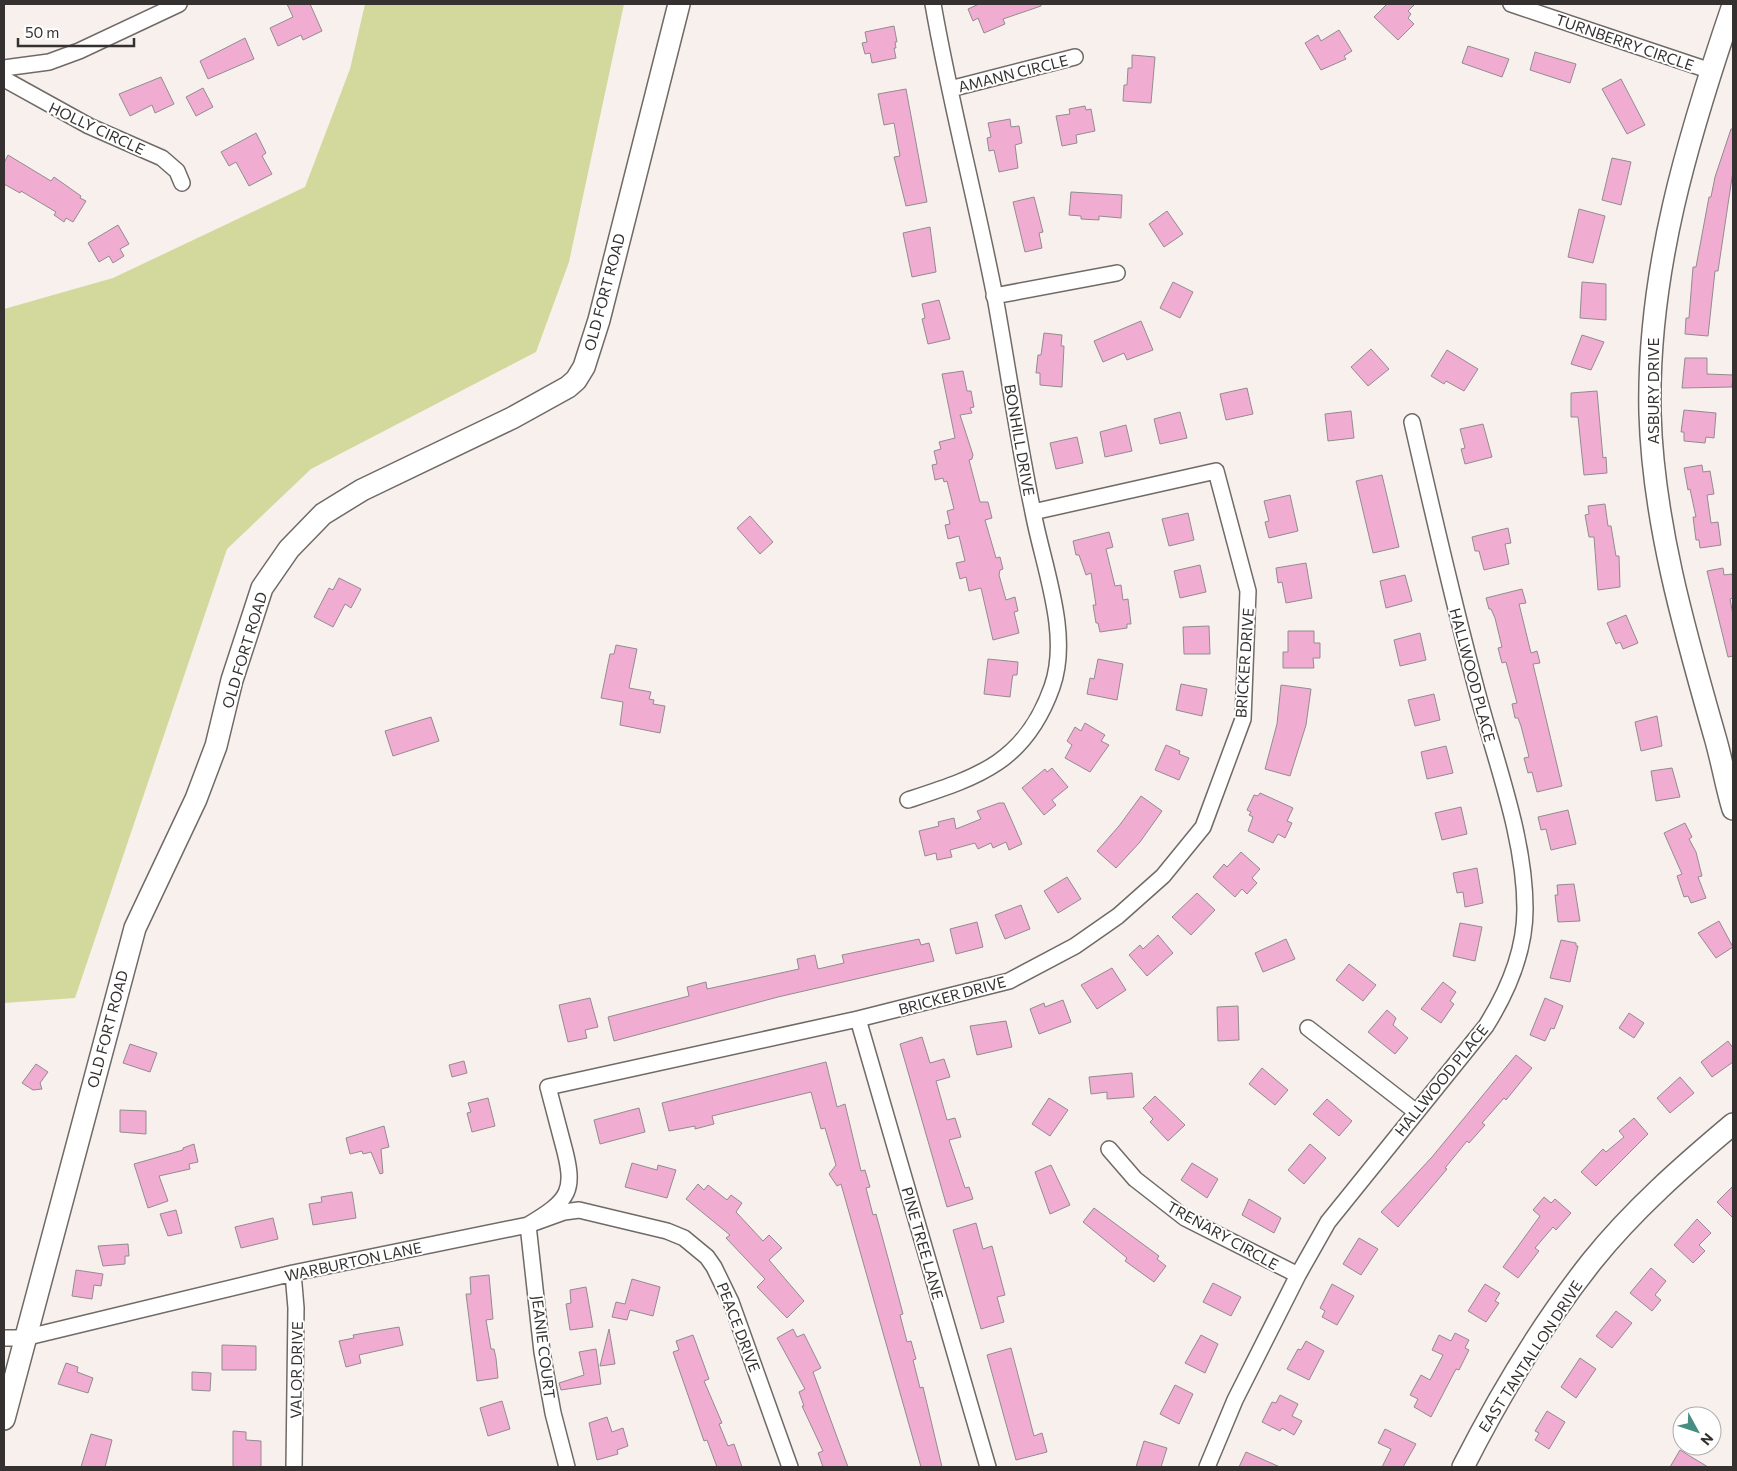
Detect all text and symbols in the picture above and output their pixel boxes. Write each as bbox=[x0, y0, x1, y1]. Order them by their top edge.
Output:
street label: TURNBERRY CIRCLE bbox=[1554, 10, 1697, 74]
scale bar bbox=[18, 15, 134, 47]
text: 50 m bbox=[25, 23, 59, 41]
street label: AMANN CIRCLE bbox=[956, 51, 1070, 95]
street label: HOLLY CIRCLE bbox=[46, 98, 148, 158]
street label: OLD FORT ROAD bbox=[580, 231, 628, 353]
street label: ASBURY DRIVE bbox=[1644, 338, 1662, 444]
street label: BONHILL DRIVE bbox=[1001, 383, 1039, 497]
street label: OLD FORT ROAD bbox=[218, 590, 270, 710]
street label: HALLWOOD PLACE bbox=[1446, 606, 1500, 744]
street label: BRICKER DRIVE bbox=[1231, 607, 1257, 719]
street label: OLD FORT ROAD bbox=[83, 968, 131, 1090]
street label: BRICKER DRIVE bbox=[896, 972, 1008, 1018]
street label: HALLWOOD PLACE bbox=[1391, 1021, 1491, 1139]
street label: PINE TREE LANE bbox=[898, 1185, 948, 1301]
street label: TRENARY CIRCLE bbox=[1164, 1197, 1282, 1273]
street label: WARBURTON LANE bbox=[283, 1238, 423, 1284]
street label: EAST TANTALLON DRIVE bbox=[1474, 1277, 1586, 1435]
street label: PEACE DRIVE bbox=[714, 1280, 764, 1375]
street label: JEANIE COURT bbox=[529, 1294, 559, 1400]
street label: VALOR DRIVE bbox=[286, 1321, 306, 1419]
north arrow bbox=[1672, 1406, 1722, 1456]
text: N bbox=[1697, 1430, 1717, 1449]

